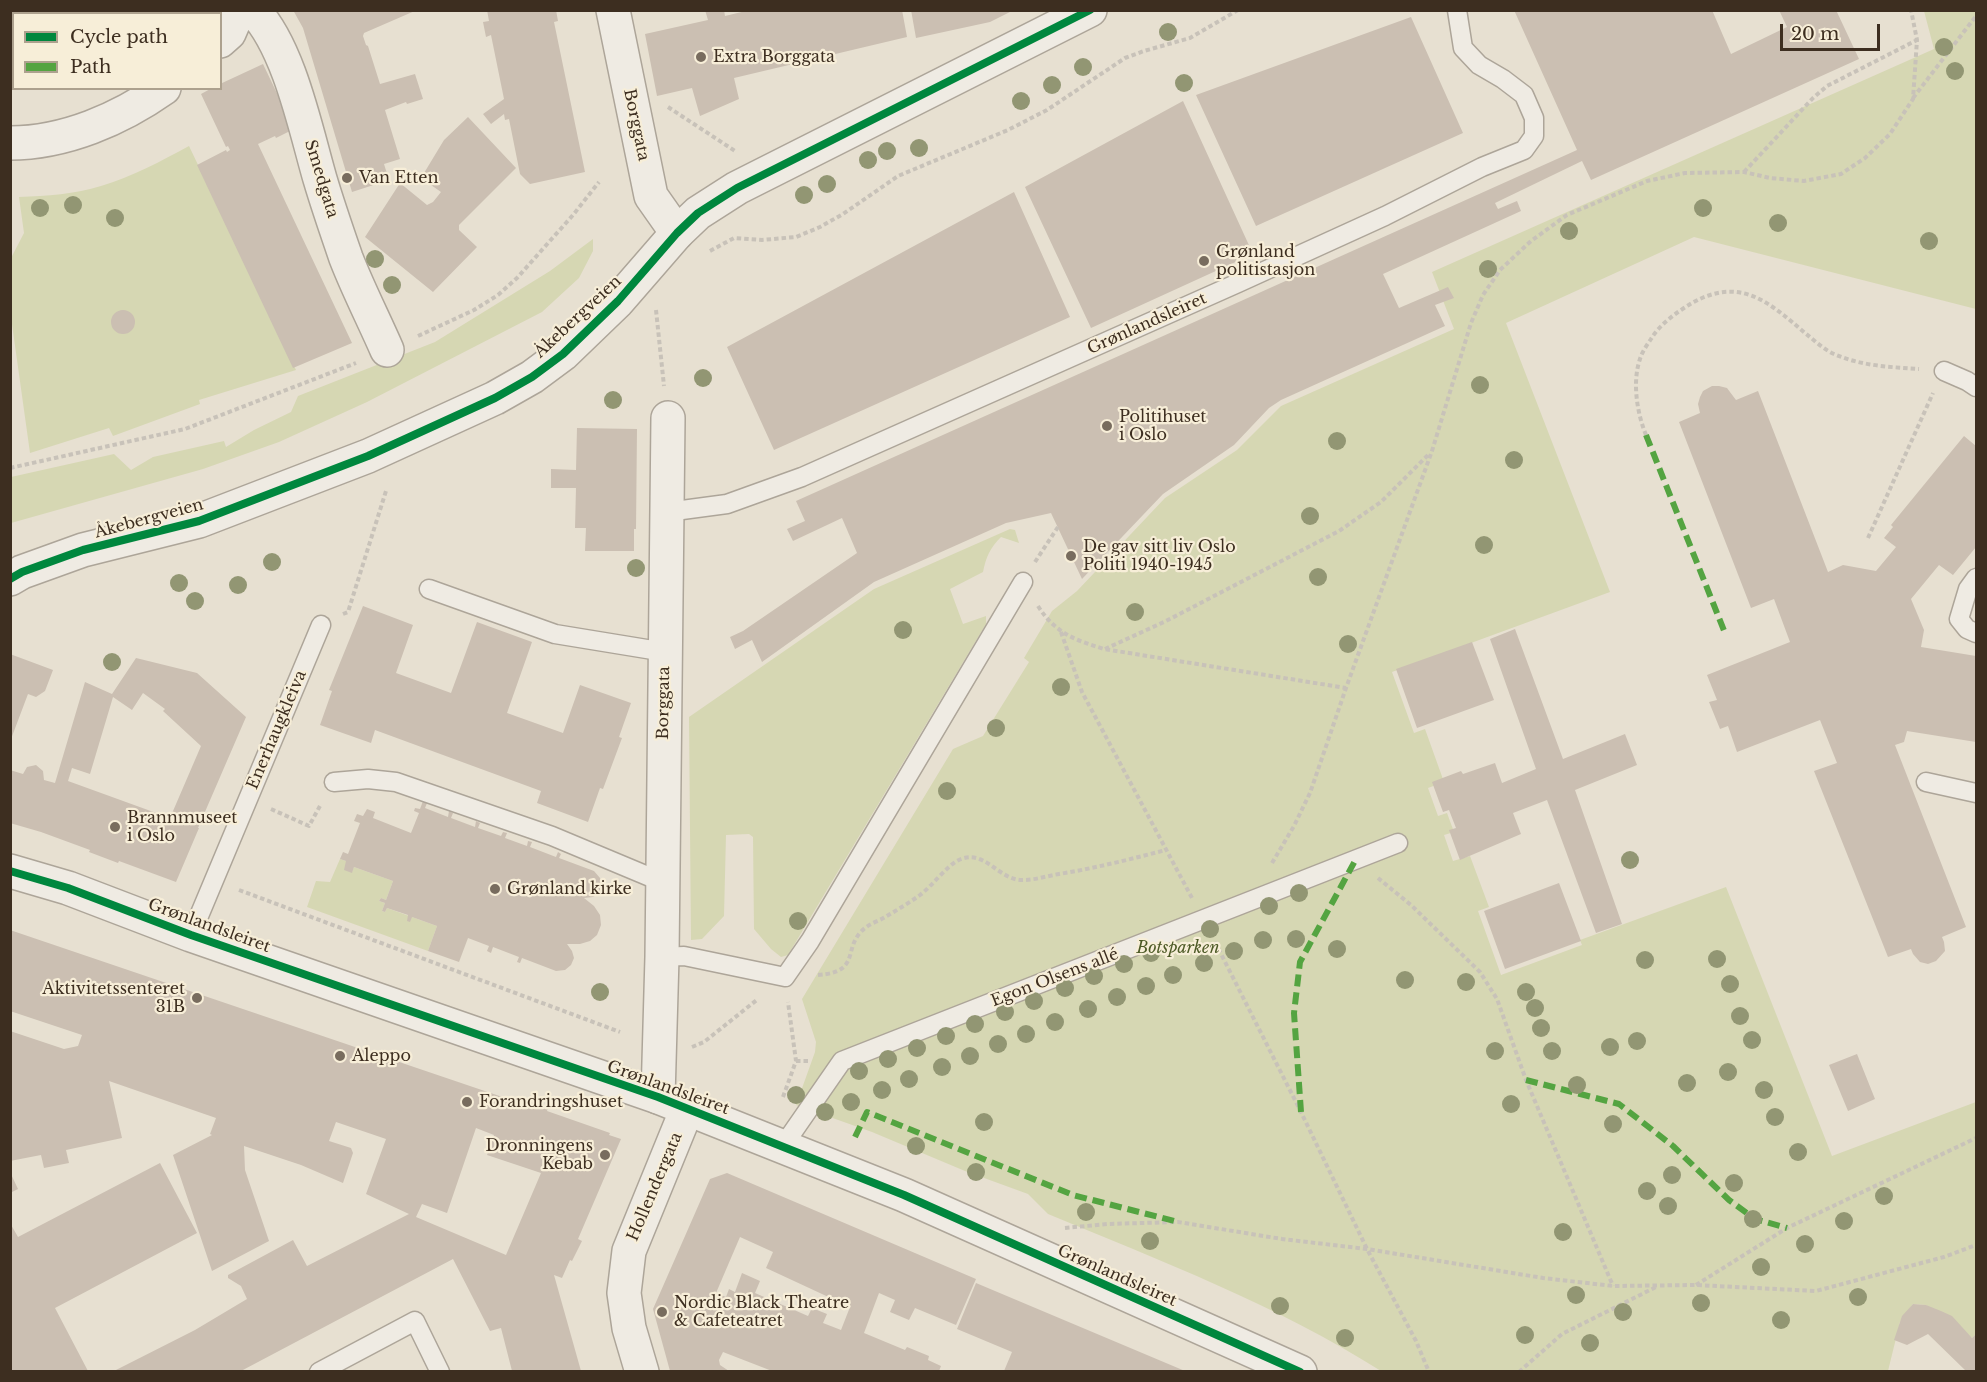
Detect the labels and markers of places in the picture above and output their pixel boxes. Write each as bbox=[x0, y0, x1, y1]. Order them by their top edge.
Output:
place label: Extra Borggata bbox=[713, 47, 835, 67]
marker: Extra Borggata bbox=[694, 50, 708, 64]
place label: Van Etten bbox=[359, 168, 438, 188]
marker: Van Etten bbox=[340, 171, 354, 185]
place label: Grønland politistasjon bbox=[1216, 242, 1315, 280]
marker: Grønland politistasjon bbox=[1197, 254, 1211, 268]
place label: Politihuset i Oslo bbox=[1119, 407, 1206, 445]
marker: Politihuset i Oslo bbox=[1100, 419, 1114, 433]
place label: De gav sitt liv Oslo Politi 1940-1945 bbox=[1083, 537, 1236, 575]
marker: De gav sitt liv Oslo Politi 1940-1945 bbox=[1064, 549, 1078, 563]
place label: Brannmuseet i Oslo bbox=[127, 808, 237, 846]
marker: Brannmuseet i Oslo bbox=[108, 820, 122, 834]
place label: Grønland kirke bbox=[507, 879, 632, 899]
marker: Grønland kirke bbox=[488, 882, 502, 896]
place label: Aktivitetssenteret 31B bbox=[42, 979, 185, 1017]
marker: Aktivitetssenteret 31B bbox=[190, 991, 204, 1005]
place label: Aleppo bbox=[352, 1046, 411, 1066]
marker: Aleppo bbox=[333, 1049, 347, 1063]
place label: Forandringshuset bbox=[479, 1092, 623, 1112]
marker: Forandringshuset bbox=[460, 1095, 474, 1109]
place label: Dronningens Kebab bbox=[485, 1136, 593, 1174]
marker: Dronningens Kebab bbox=[598, 1148, 612, 1162]
place label: Nordic Black Theatre & Cafeteatret bbox=[674, 1293, 849, 1331]
marker: Nordic Black Theatre & Cafeteatret bbox=[655, 1305, 669, 1319]

